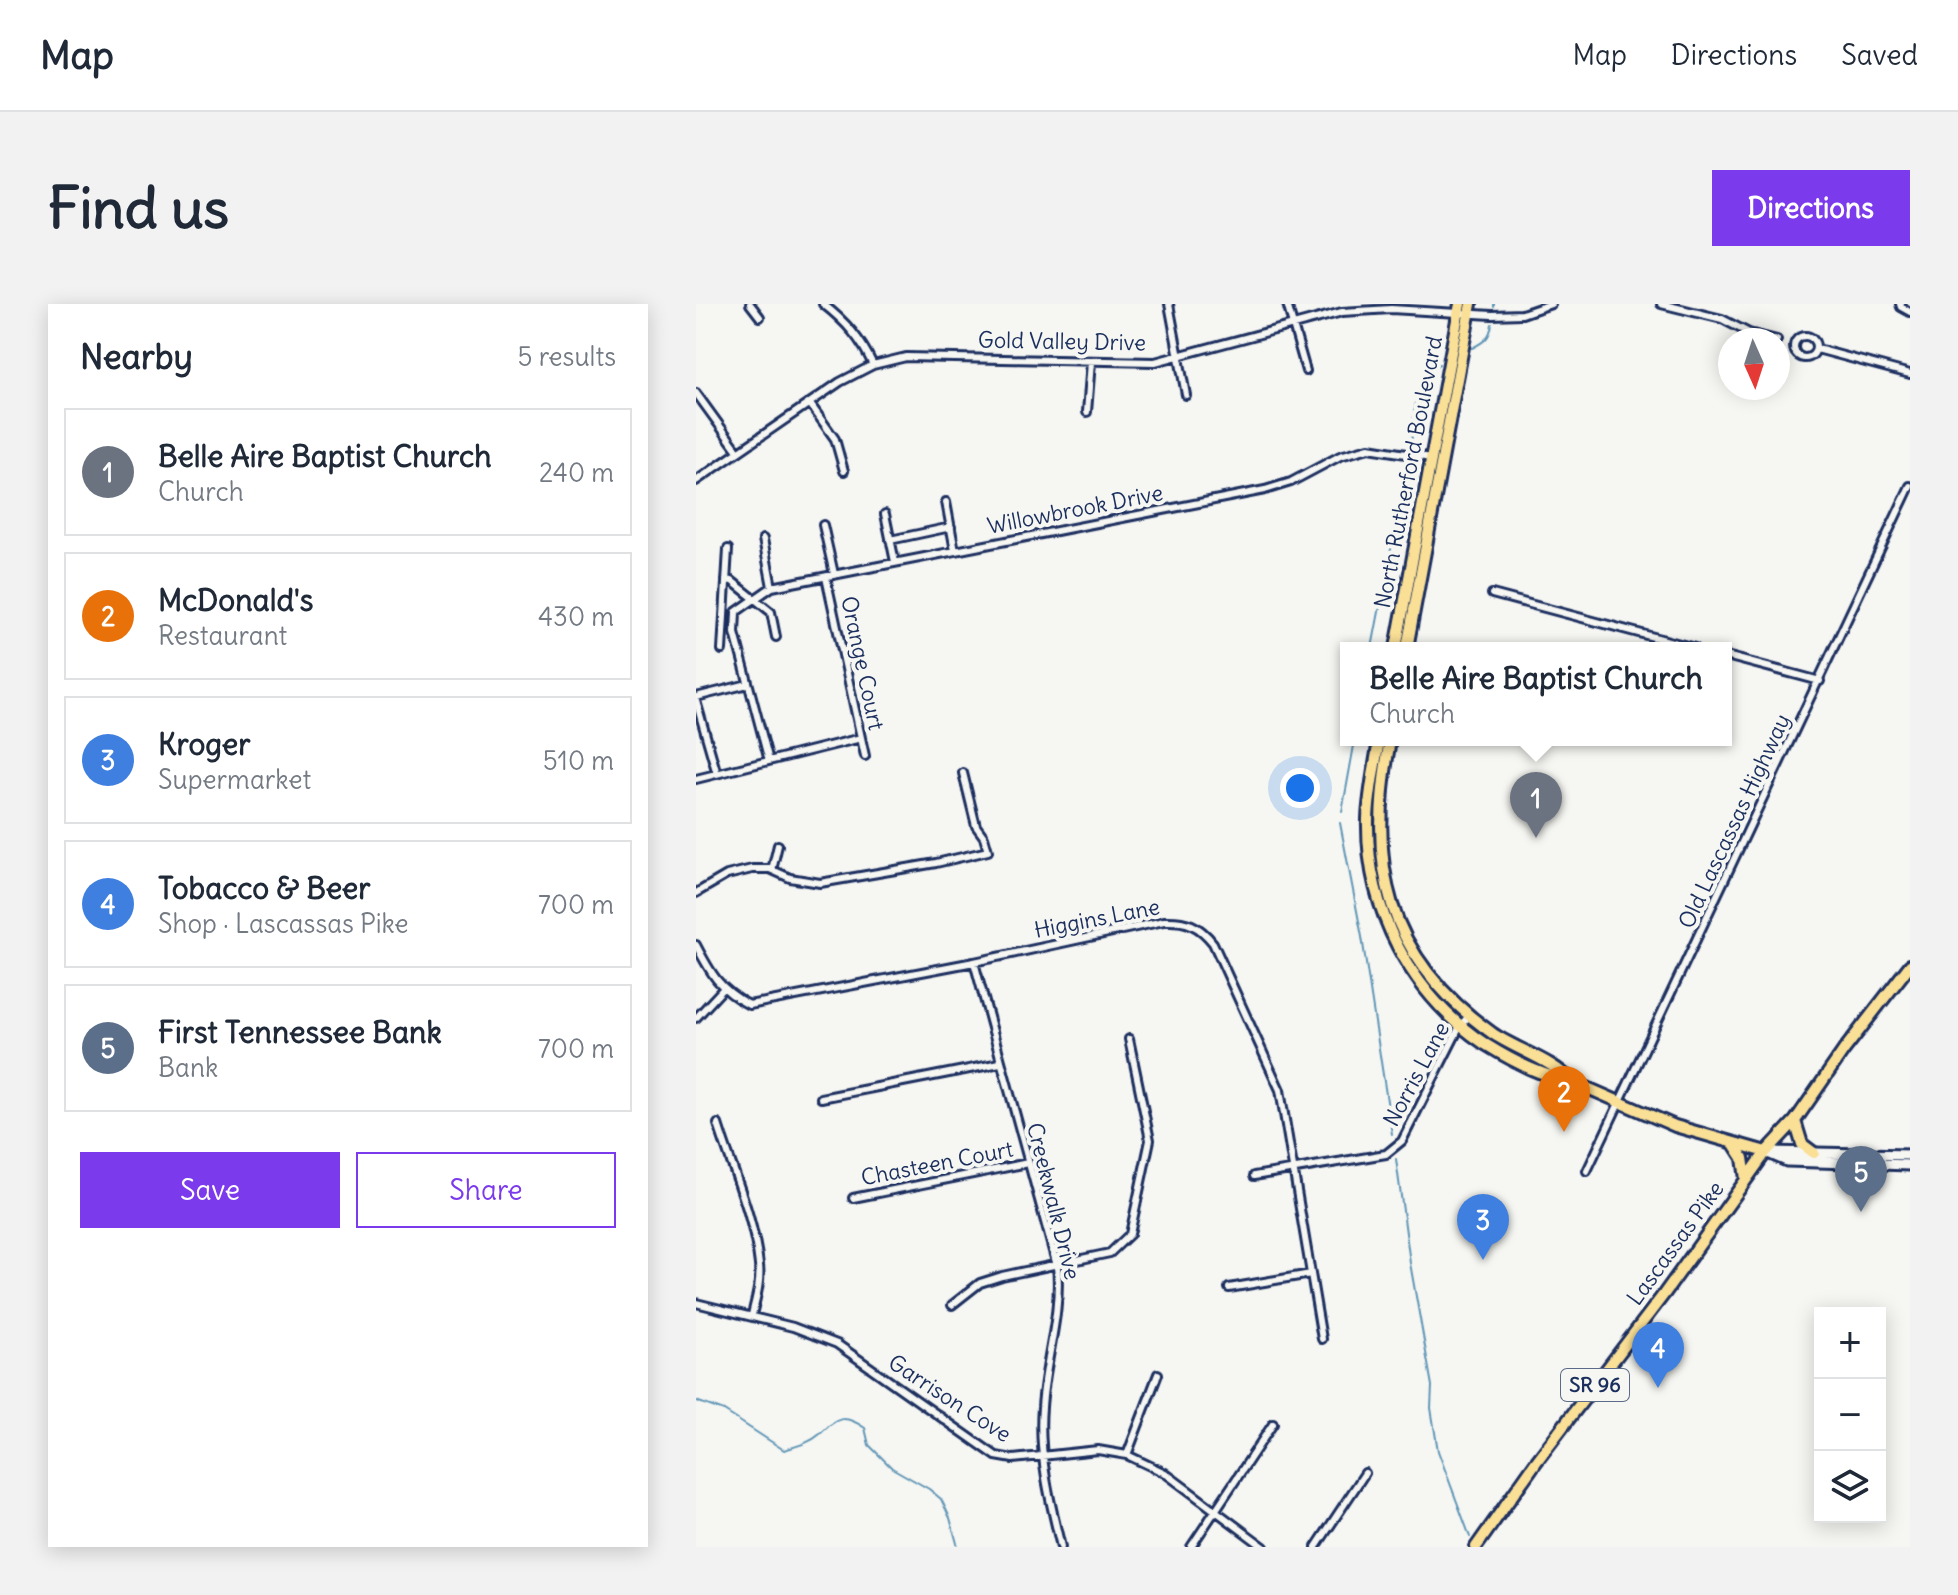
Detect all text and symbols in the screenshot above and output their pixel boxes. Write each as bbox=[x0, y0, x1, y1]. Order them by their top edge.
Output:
text: Map bbox=[40, 32, 114, 79]
text: Map bbox=[1572, 37, 1627, 73]
text: Directions bbox=[1671, 37, 1797, 73]
text: Saved bbox=[1841, 37, 1918, 73]
button: Directions bbox=[1712, 170, 1910, 246]
text: Find us bbox=[48, 173, 229, 243]
street label: Gold Valley Drive bbox=[978, 326, 1146, 356]
north arrow bbox=[1718, 328, 1790, 400]
street label: North Rutherford Boulevard bbox=[1368, 333, 1448, 611]
text: Nearby bbox=[80, 335, 193, 378]
text: 5 results bbox=[518, 340, 616, 373]
text: Belle Aire Baptist Church bbox=[158, 437, 492, 475]
text: 1 bbox=[103, 456, 113, 489]
text: 240 m bbox=[539, 456, 614, 489]
text: Church bbox=[158, 475, 244, 508]
street label: Willowbrook Drive bbox=[985, 478, 1165, 540]
text: McDonald's bbox=[158, 581, 313, 619]
street label: Orange Court bbox=[835, 593, 891, 733]
text: 2 bbox=[101, 600, 115, 633]
text: 430 m bbox=[538, 600, 614, 633]
text: Restaurant bbox=[158, 619, 287, 652]
popup bbox=[1340, 642, 1732, 746]
text: Belle Aire Baptist Church bbox=[1369, 659, 1703, 697]
text: Church bbox=[1369, 697, 1455, 730]
street label: Old Lascassas Highway bbox=[1672, 709, 1796, 933]
text: Kroger bbox=[158, 725, 251, 763]
text: 3 bbox=[101, 744, 115, 777]
text: 510 m bbox=[543, 744, 614, 777]
text: Supermarket bbox=[158, 763, 311, 796]
your location bbox=[1280, 768, 1320, 808]
pin: 1 bbox=[1510, 772, 1562, 838]
text: Tobacco & Beer bbox=[158, 869, 370, 907]
text: 4 bbox=[100, 888, 116, 921]
text: 700 m bbox=[538, 888, 614, 921]
street label: Higgins Lane bbox=[1032, 892, 1162, 944]
text: Shop · Lascassas Pike bbox=[158, 907, 409, 940]
text: First Tennessee Bank bbox=[158, 1013, 442, 1051]
street label: Norris Lane bbox=[1377, 1017, 1455, 1131]
text: 5 bbox=[101, 1032, 115, 1065]
text: 700 m bbox=[538, 1032, 614, 1065]
text: Bank bbox=[158, 1051, 218, 1084]
pin: 2 bbox=[1538, 1066, 1590, 1132]
street label: Creekwalk Drive bbox=[1021, 1120, 1087, 1282]
street label: Chasteen Court bbox=[859, 1135, 1015, 1191]
pin: 5 bbox=[1835, 1146, 1887, 1212]
button: Save bbox=[80, 1152, 340, 1228]
button: Share bbox=[356, 1152, 616, 1228]
street label: Lascassas Pike bbox=[1621, 1175, 1729, 1311]
pin: 3 bbox=[1457, 1194, 1509, 1260]
map controls bbox=[1814, 1307, 1886, 1523]
button: + bbox=[1814, 1307, 1886, 1379]
pin: 4 bbox=[1632, 1322, 1684, 1388]
street label: Garrison Cove bbox=[883, 1348, 1017, 1448]
road number: SR 96 bbox=[1561, 1369, 1629, 1401]
button: − bbox=[1814, 1379, 1886, 1451]
button: layers bbox=[1814, 1451, 1886, 1523]

